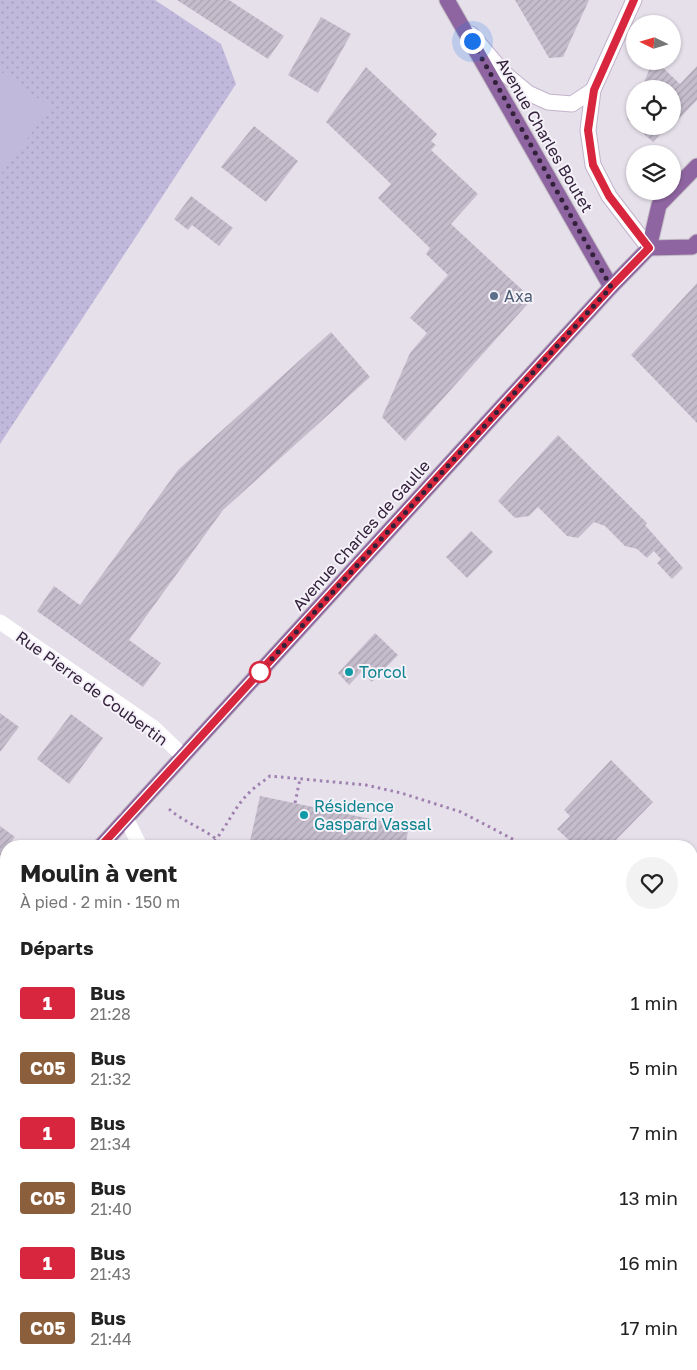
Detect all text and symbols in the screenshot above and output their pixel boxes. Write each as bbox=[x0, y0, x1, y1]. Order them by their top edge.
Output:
north arrow bbox=[626, 15, 681, 70]
map controls bbox=[626, 15, 681, 200]
your location bbox=[460, 29, 485, 54]
street label: Avenue Charles Boutet bbox=[493, 54, 597, 216]
button: locate bbox=[626, 80, 681, 135]
button: layers bbox=[626, 145, 681, 200]
place label: Axa bbox=[504, 286, 533, 306]
marker: Axa bbox=[488, 290, 500, 302]
street label: Avenue Charles de Gaulle bbox=[288, 456, 434, 614]
street label: Rue Pierre de Coubertin bbox=[12, 626, 172, 750]
unlabelled marker bbox=[249, 661, 271, 683]
place label: Torcol bbox=[359, 662, 407, 682]
marker: Torcol bbox=[343, 666, 355, 678]
place label: Résidence Gaspard Vassal bbox=[314, 796, 432, 834]
marker: Résidence Gaspard Vassal bbox=[298, 809, 310, 821]
button: heart bbox=[626, 857, 678, 909]
text: Moulin à vent bbox=[20, 858, 177, 887]
text: À pied · 2 min · 150 m bbox=[20, 892, 180, 912]
text: Départs bbox=[20, 936, 94, 959]
text: Bus bbox=[90, 981, 125, 1004]
text: 1 min bbox=[630, 991, 678, 1014]
text: 1 bbox=[43, 992, 52, 1014]
text: 21:28 bbox=[90, 1004, 131, 1024]
text: Bus bbox=[90, 1046, 126, 1069]
text: 5 min bbox=[629, 1056, 678, 1079]
text: C05 bbox=[30, 1057, 65, 1079]
text: 21:32 bbox=[90, 1069, 131, 1089]
text: Bus bbox=[90, 1111, 125, 1134]
text: 7 min bbox=[630, 1121, 678, 1144]
text: 1 bbox=[43, 1122, 52, 1144]
text: 21:34 bbox=[90, 1134, 131, 1154]
text: Bus bbox=[90, 1176, 126, 1199]
text: 13 min bbox=[619, 1186, 678, 1209]
text: C05 bbox=[30, 1187, 65, 1209]
text: 21:40 bbox=[90, 1199, 132, 1219]
text: Bus bbox=[90, 1241, 125, 1264]
text: 16 min bbox=[619, 1251, 678, 1274]
text: 1 bbox=[43, 1252, 52, 1274]
text: 21:43 bbox=[90, 1264, 131, 1284]
text: Bus bbox=[90, 1306, 126, 1329]
text: 17 min bbox=[620, 1316, 678, 1339]
text: C05 bbox=[30, 1317, 65, 1339]
text: 21:44 bbox=[90, 1329, 132, 1349]

